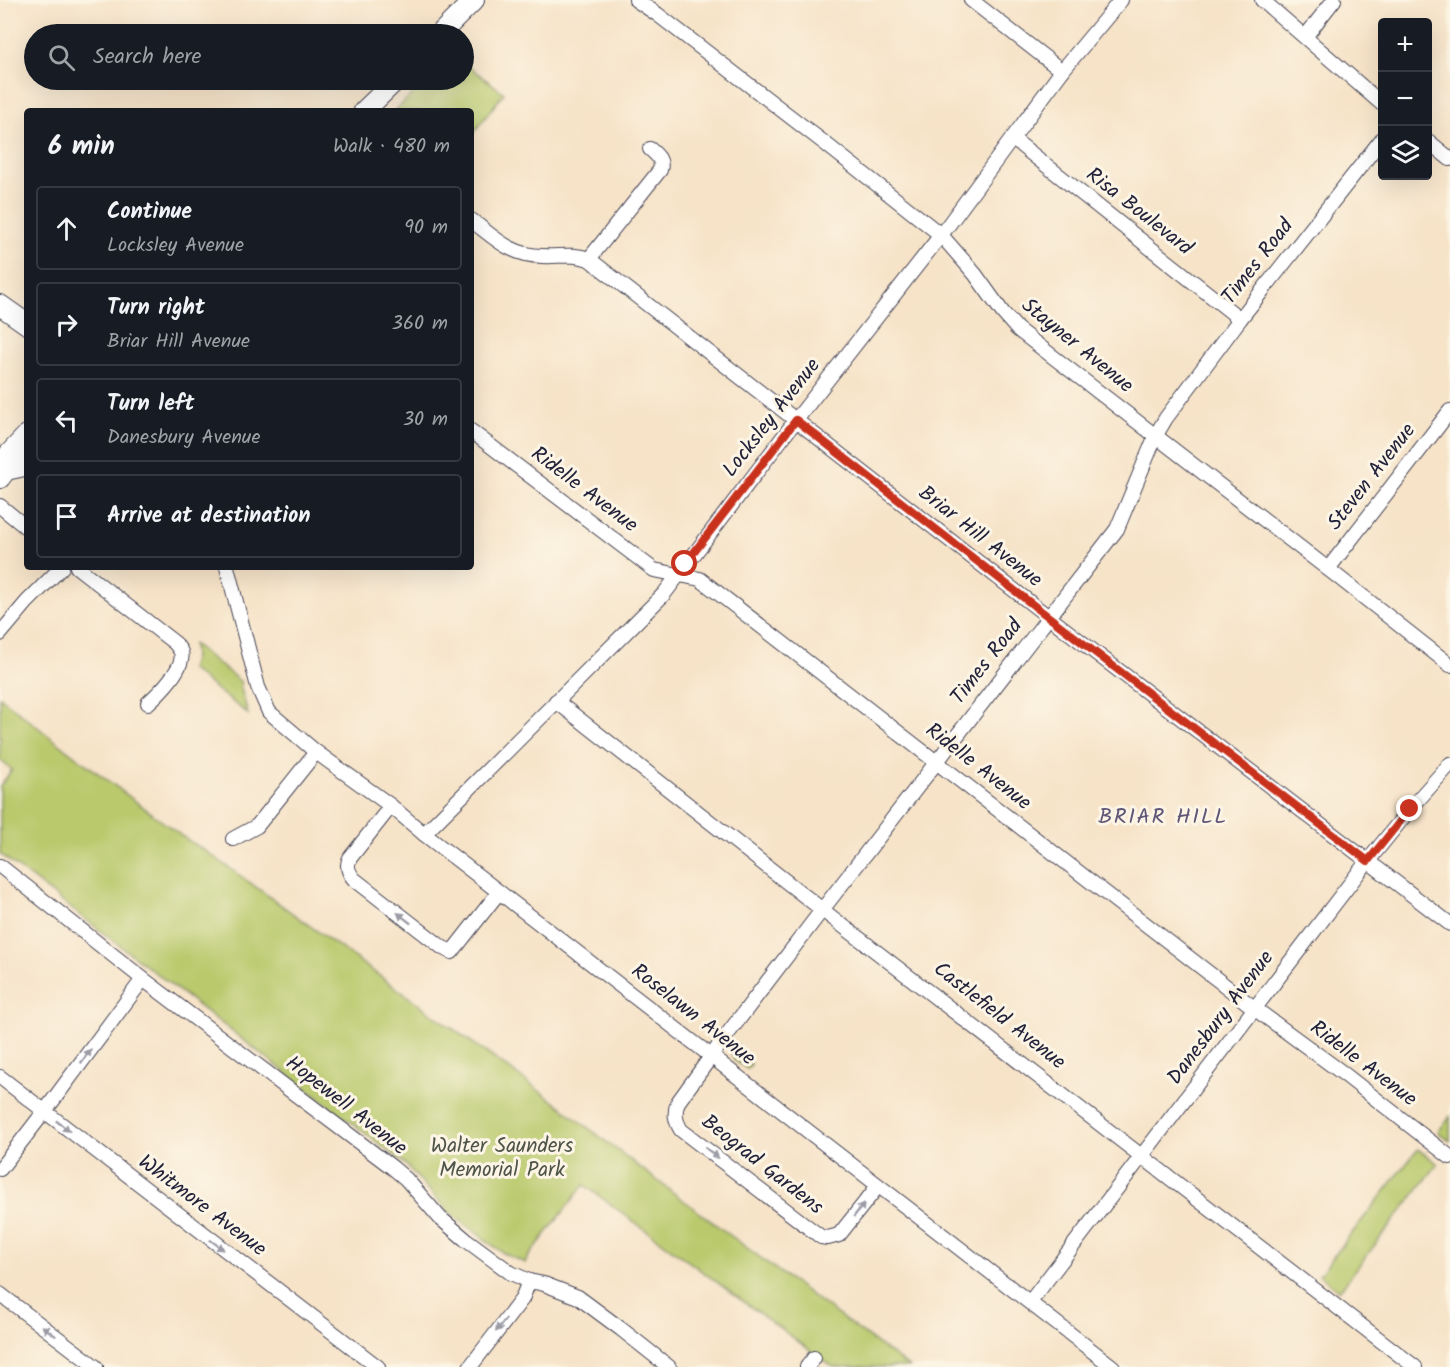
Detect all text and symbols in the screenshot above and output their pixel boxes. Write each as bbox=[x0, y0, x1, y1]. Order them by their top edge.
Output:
map controls bbox=[1378, 18, 1432, 180]
button: + bbox=[1378, 18, 1432, 72]
search box bbox=[24, 24, 474, 90]
text: Search here bbox=[93, 40, 201, 75]
icon: search bbox=[45, 41, 78, 74]
button: − bbox=[1378, 72, 1432, 126]
text: 6 min bbox=[48, 126, 115, 168]
button: layers bbox=[1378, 126, 1432, 180]
text: Walk · 480 m bbox=[333, 131, 450, 163]
street label: Risa Boulevard bbox=[1078, 160, 1200, 265]
text: Continue bbox=[107, 195, 192, 230]
street label: Times Road bbox=[1214, 211, 1303, 312]
icon: ahead bbox=[50, 212, 83, 245]
text: 90 m bbox=[404, 212, 448, 244]
text: Locksley Avenue bbox=[107, 230, 244, 262]
street label: Stayner Avenue bbox=[1013, 290, 1141, 402]
text: Turn right bbox=[107, 291, 205, 326]
icon: right bbox=[50, 308, 83, 341]
text: 360 m bbox=[392, 308, 448, 340]
text: Briar Hill Avenue bbox=[107, 326, 250, 358]
street label: Locksley Avenue bbox=[715, 351, 830, 485]
text: Turn left bbox=[107, 387, 194, 422]
icon: left bbox=[50, 404, 83, 437]
text: 30 m bbox=[403, 404, 448, 436]
street label: Steven Avenue bbox=[1319, 416, 1425, 538]
text: Danesbury Avenue bbox=[107, 422, 260, 454]
street label: Ridelle Avenue bbox=[523, 439, 645, 542]
street label: Briar Hill Avenue bbox=[911, 478, 1050, 597]
text: Arrive at destination bbox=[107, 499, 310, 534]
icon: arrive bbox=[50, 500, 83, 533]
route start bbox=[671, 550, 697, 576]
street label: Times Road bbox=[943, 611, 1032, 712]
street label: Ridelle Avenue bbox=[918, 715, 1039, 819]
route end bbox=[1396, 795, 1422, 821]
district label: BRIAR HILL bbox=[1098, 800, 1228, 835]
one-way arrow bbox=[397, 912, 412, 924]
street label: Danesbury Avenue bbox=[1159, 943, 1283, 1092]
street label: Castlefield Avenue bbox=[926, 954, 1073, 1079]
street label: Roselawn Avenue bbox=[623, 956, 763, 1075]
street label: Ridelle Avenue bbox=[1302, 1013, 1424, 1116]
one-way arrow bbox=[80, 1048, 92, 1064]
street label: Hopewell Avenue bbox=[278, 1048, 415, 1165]
street label: Beograd Gardens bbox=[694, 1107, 830, 1224]
one-way arrow bbox=[55, 1119, 71, 1132]
park label: Walter Saunders Memorial Park bbox=[431, 1130, 573, 1187]
street label: Whitmore Avenue bbox=[131, 1147, 274, 1266]
one-way arrow bbox=[704, 1147, 720, 1160]
one-way arrow bbox=[852, 1203, 864, 1218]
one-way arrow bbox=[210, 1238, 225, 1250]
one-way arrow bbox=[496, 1318, 508, 1333]
one-way arrow bbox=[41, 1325, 57, 1338]

